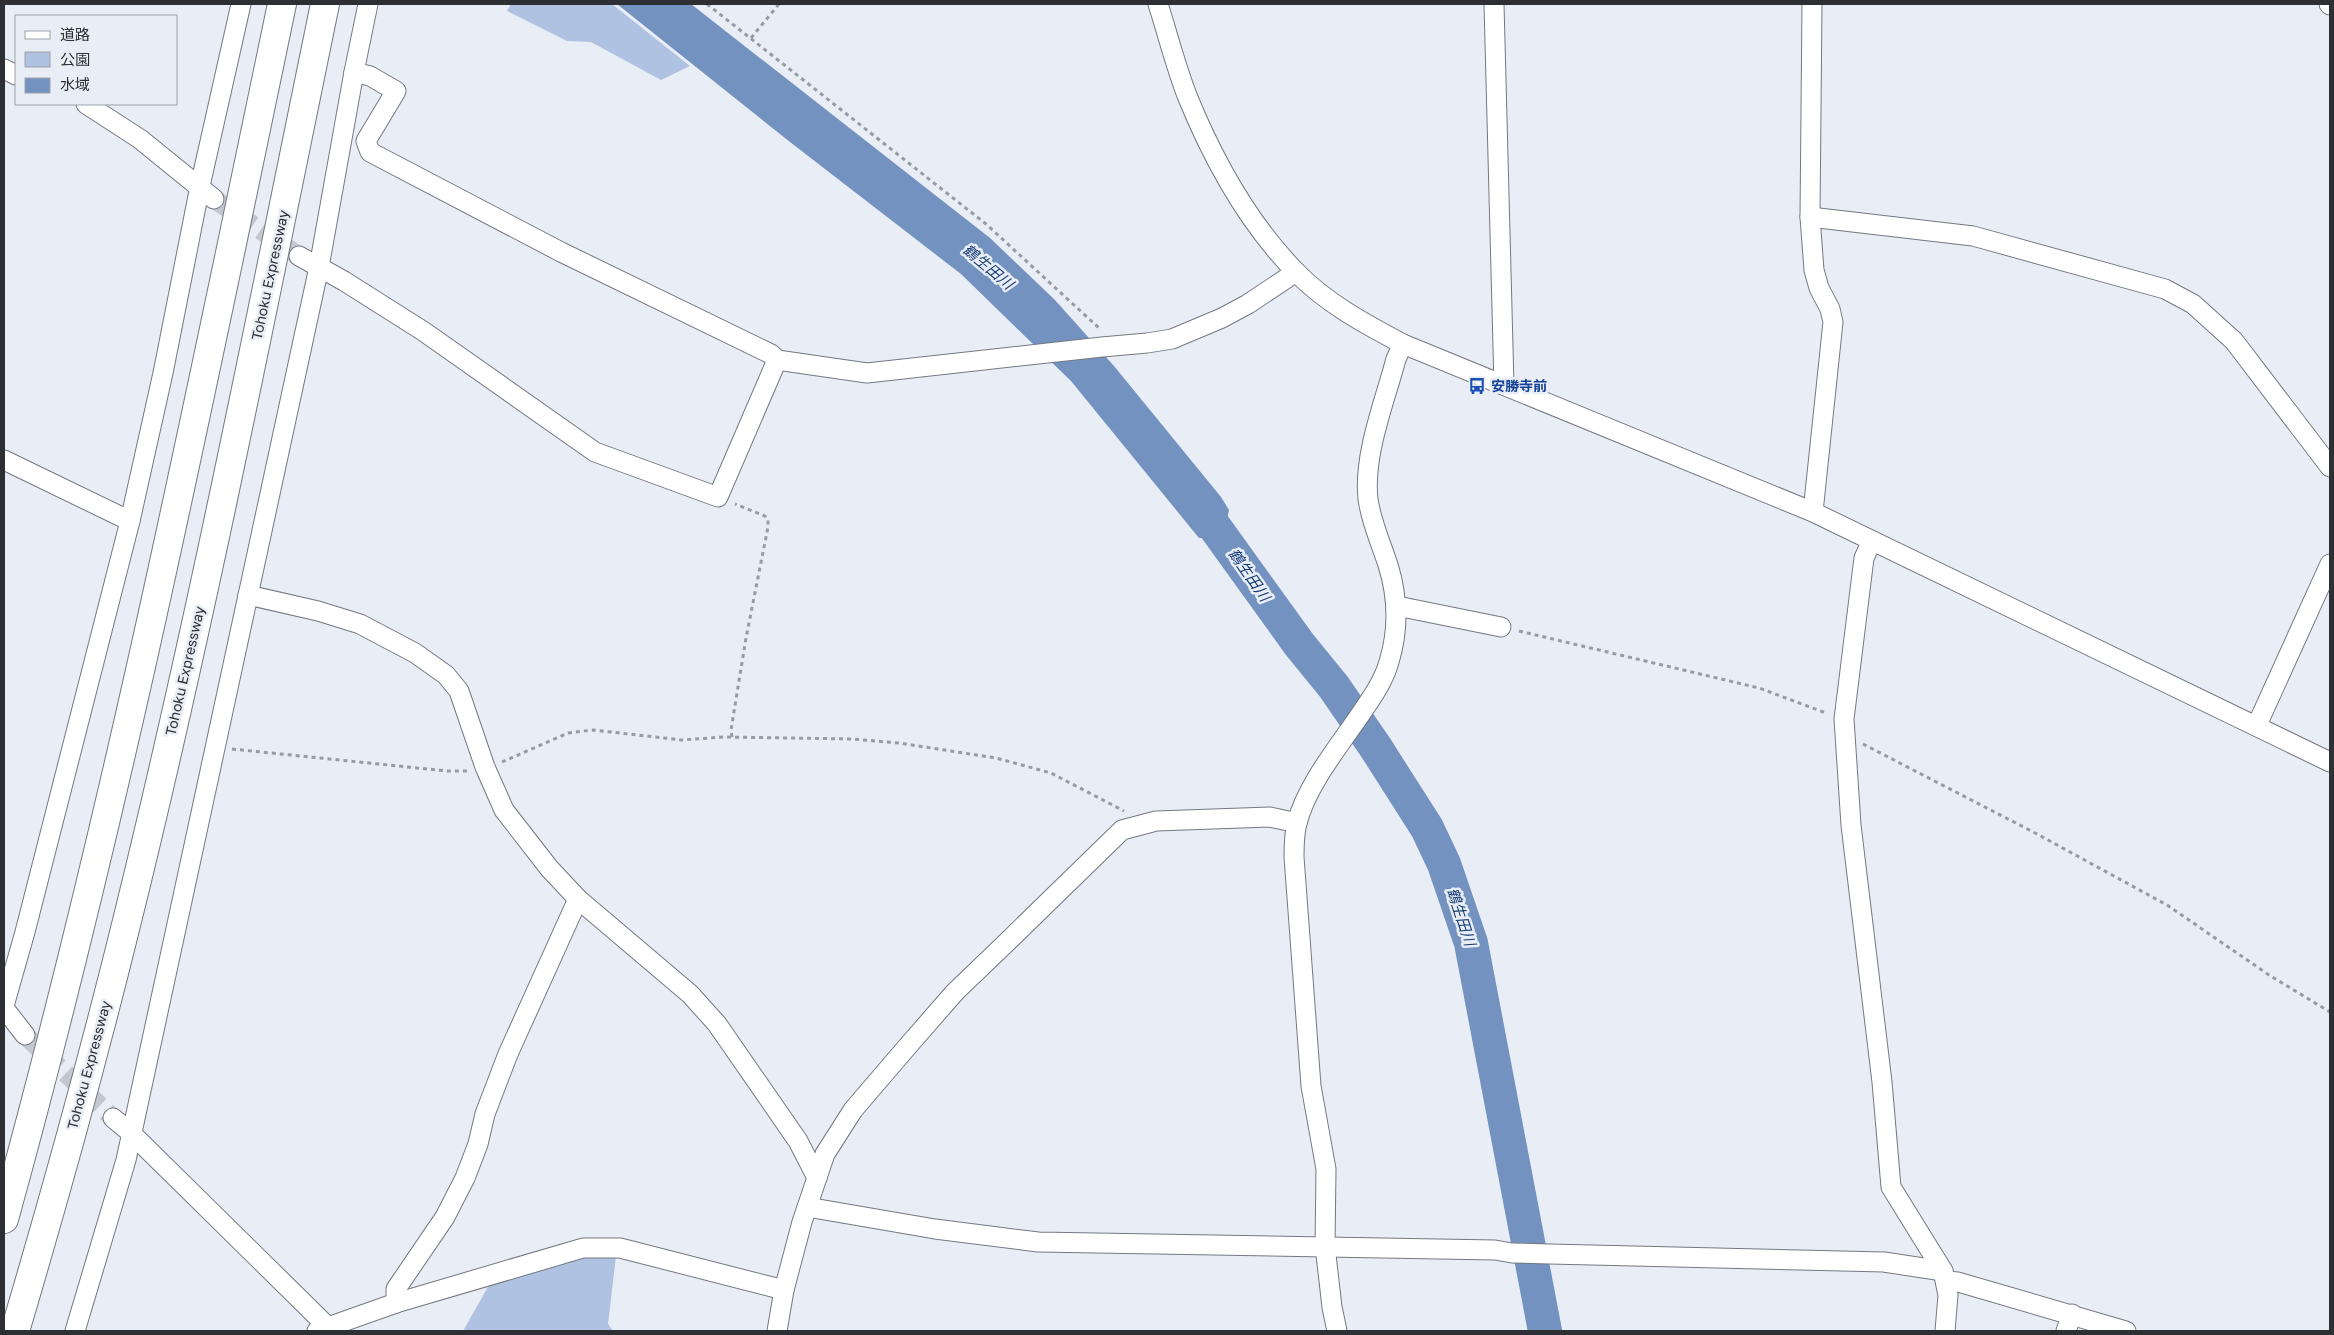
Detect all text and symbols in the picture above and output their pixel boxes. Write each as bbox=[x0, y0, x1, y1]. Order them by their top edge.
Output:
legend bbox=[15, 15, 178, 105]
text: 道路 bbox=[60, 25, 90, 43]
text: 公園 bbox=[60, 50, 90, 68]
text: 水域 bbox=[60, 75, 90, 93]
street label: Tohoku Expressway bbox=[247, 208, 292, 341]
water label: 鶴生田川 bbox=[960, 240, 1019, 294]
bus stop icon: 安勝寺前 bbox=[1467, 376, 1487, 396]
place label: 安勝寺前 bbox=[1491, 377, 1547, 394]
water label: 鶴生田川 bbox=[1225, 545, 1276, 606]
street label: Tohoku Expressway bbox=[161, 604, 208, 737]
water label: 鶴生田川 bbox=[1444, 885, 1480, 950]
street label: Tohoku Expressway bbox=[63, 999, 114, 1131]

